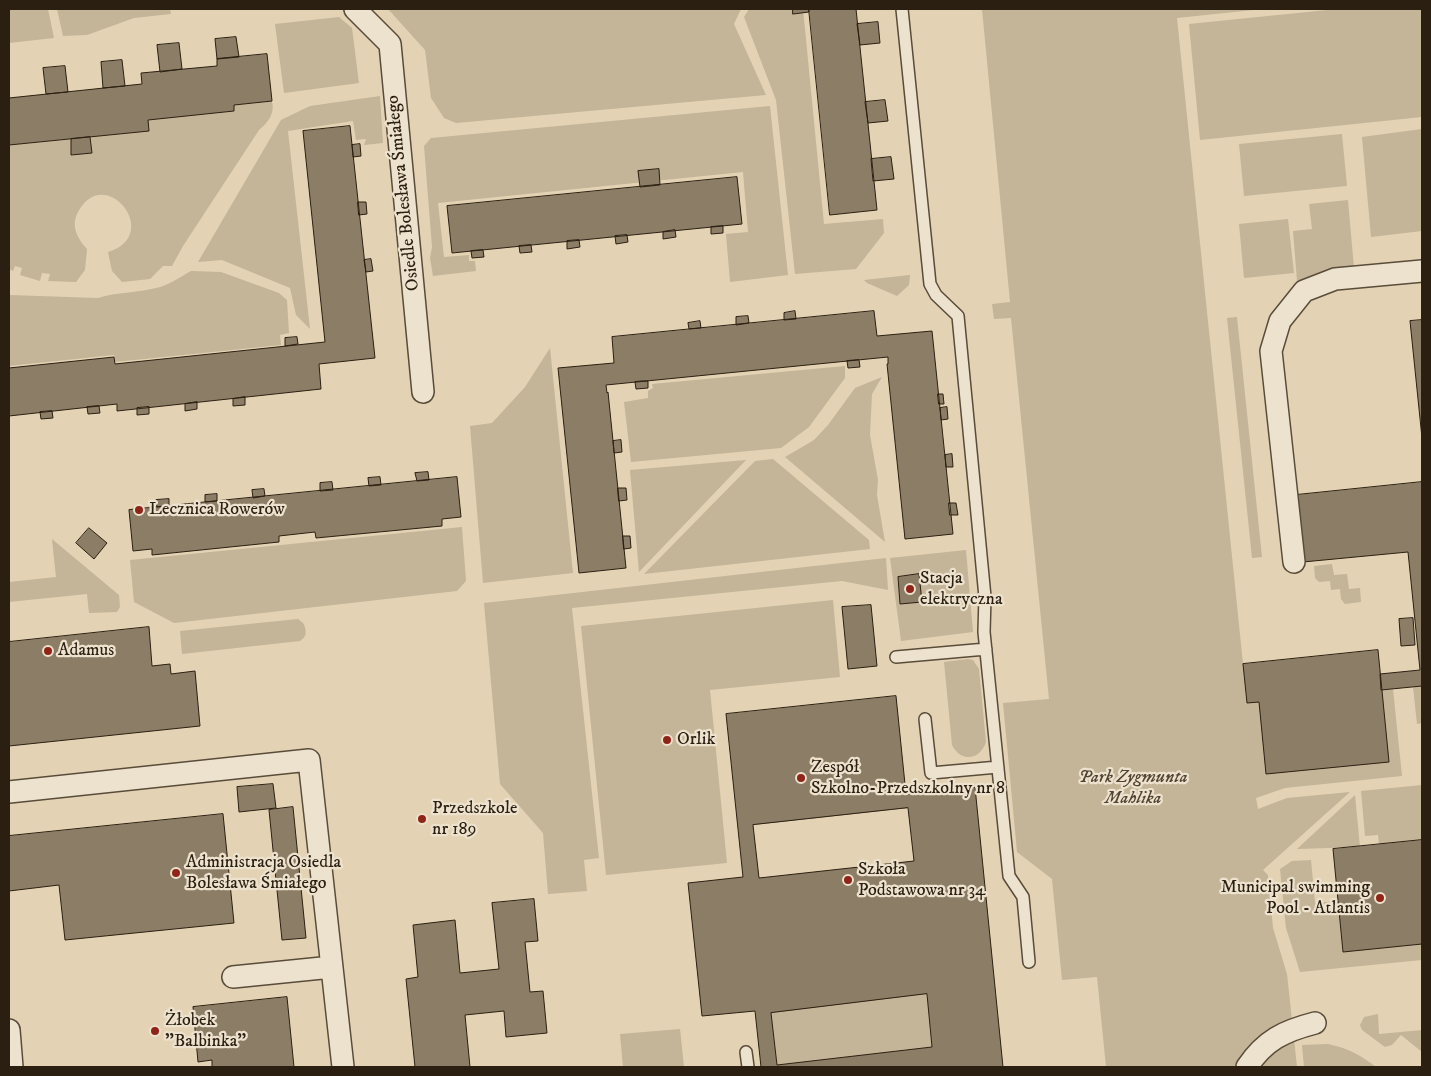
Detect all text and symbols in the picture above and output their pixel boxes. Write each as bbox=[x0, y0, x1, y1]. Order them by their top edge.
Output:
street label: Osiedle Bolesława Śmiałego bbox=[383, 94, 425, 292]
place label: Lecznica Rowerów bbox=[149, 499, 285, 521]
marker: Lecznica Rowerów bbox=[133, 504, 145, 516]
place label: Stacja elektryczna bbox=[920, 568, 1003, 610]
marker: Stacja elektryczna bbox=[904, 583, 916, 595]
place label: Adamus bbox=[58, 640, 114, 662]
marker: Adamus bbox=[42, 645, 54, 657]
place label: Orlik bbox=[677, 729, 715, 751]
marker: Orlik bbox=[661, 734, 673, 746]
place label: Zespół Szkolno-Przedszkolny nr 8 bbox=[811, 757, 1005, 800]
park label: Park Zygmunta Mahlika bbox=[1079, 767, 1187, 810]
marker: Zespół Szkolno-Przedszkolny nr 8 bbox=[795, 772, 807, 784]
place label: Przedszkole nr 189 bbox=[432, 798, 517, 841]
marker: Przedszkole nr 189 bbox=[416, 813, 428, 825]
place label: Administracja Osiedla Bolesława Śmiałego bbox=[186, 852, 341, 894]
place label: Szkoła Podstawowa nr 34 bbox=[858, 859, 985, 902]
marker: Administracja Osiedla Bolesława Śmiałego bbox=[170, 867, 182, 879]
marker: Szkoła Podstawowa nr 34 bbox=[842, 874, 854, 886]
place label: Municipal swimming Pool - Atlantis bbox=[1221, 877, 1370, 920]
marker: Municipal swimming Pool - Atlantis bbox=[1374, 892, 1386, 904]
place label: Żłobek "Balbinka" bbox=[165, 1010, 246, 1052]
marker: Żłobek "Balbinka" bbox=[149, 1025, 161, 1037]

